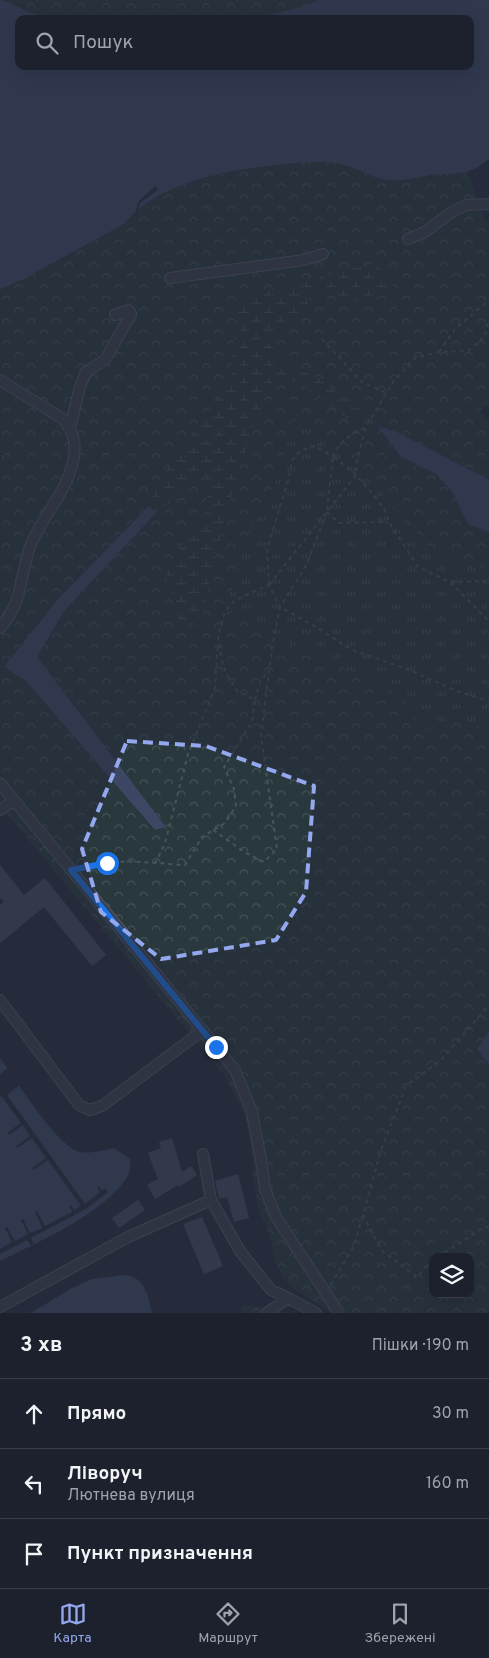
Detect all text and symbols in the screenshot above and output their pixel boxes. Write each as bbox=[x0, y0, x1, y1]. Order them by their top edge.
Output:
search box bbox=[15, 15, 474, 70]
icon: search bbox=[33, 29, 61, 57]
text: Пошук bbox=[73, 31, 133, 55]
route start bbox=[96, 852, 119, 875]
route end bbox=[205, 1036, 228, 1059]
map controls bbox=[429, 1253, 474, 1298]
button: layers bbox=[429, 1253, 474, 1298]
text: 3 хв bbox=[20, 1332, 62, 1359]
text: Пішки · 190 m bbox=[372, 1336, 469, 1356]
icon: ahead bbox=[20, 1400, 48, 1428]
text: Прямо bbox=[67, 1402, 126, 1426]
text: 30 m bbox=[432, 1404, 469, 1424]
text: Ліворуч bbox=[67, 1462, 143, 1486]
icon: left bbox=[20, 1470, 48, 1498]
text: 160 m bbox=[426, 1474, 469, 1494]
text: Лютнева вулиця bbox=[67, 1486, 195, 1506]
icon: arrive bbox=[20, 1540, 48, 1568]
text: Пункт призначення bbox=[67, 1542, 253, 1566]
tab: Карта bbox=[53, 1600, 92, 1647]
tab: Маршрут bbox=[198, 1600, 258, 1647]
tab: Збережені bbox=[365, 1600, 436, 1647]

